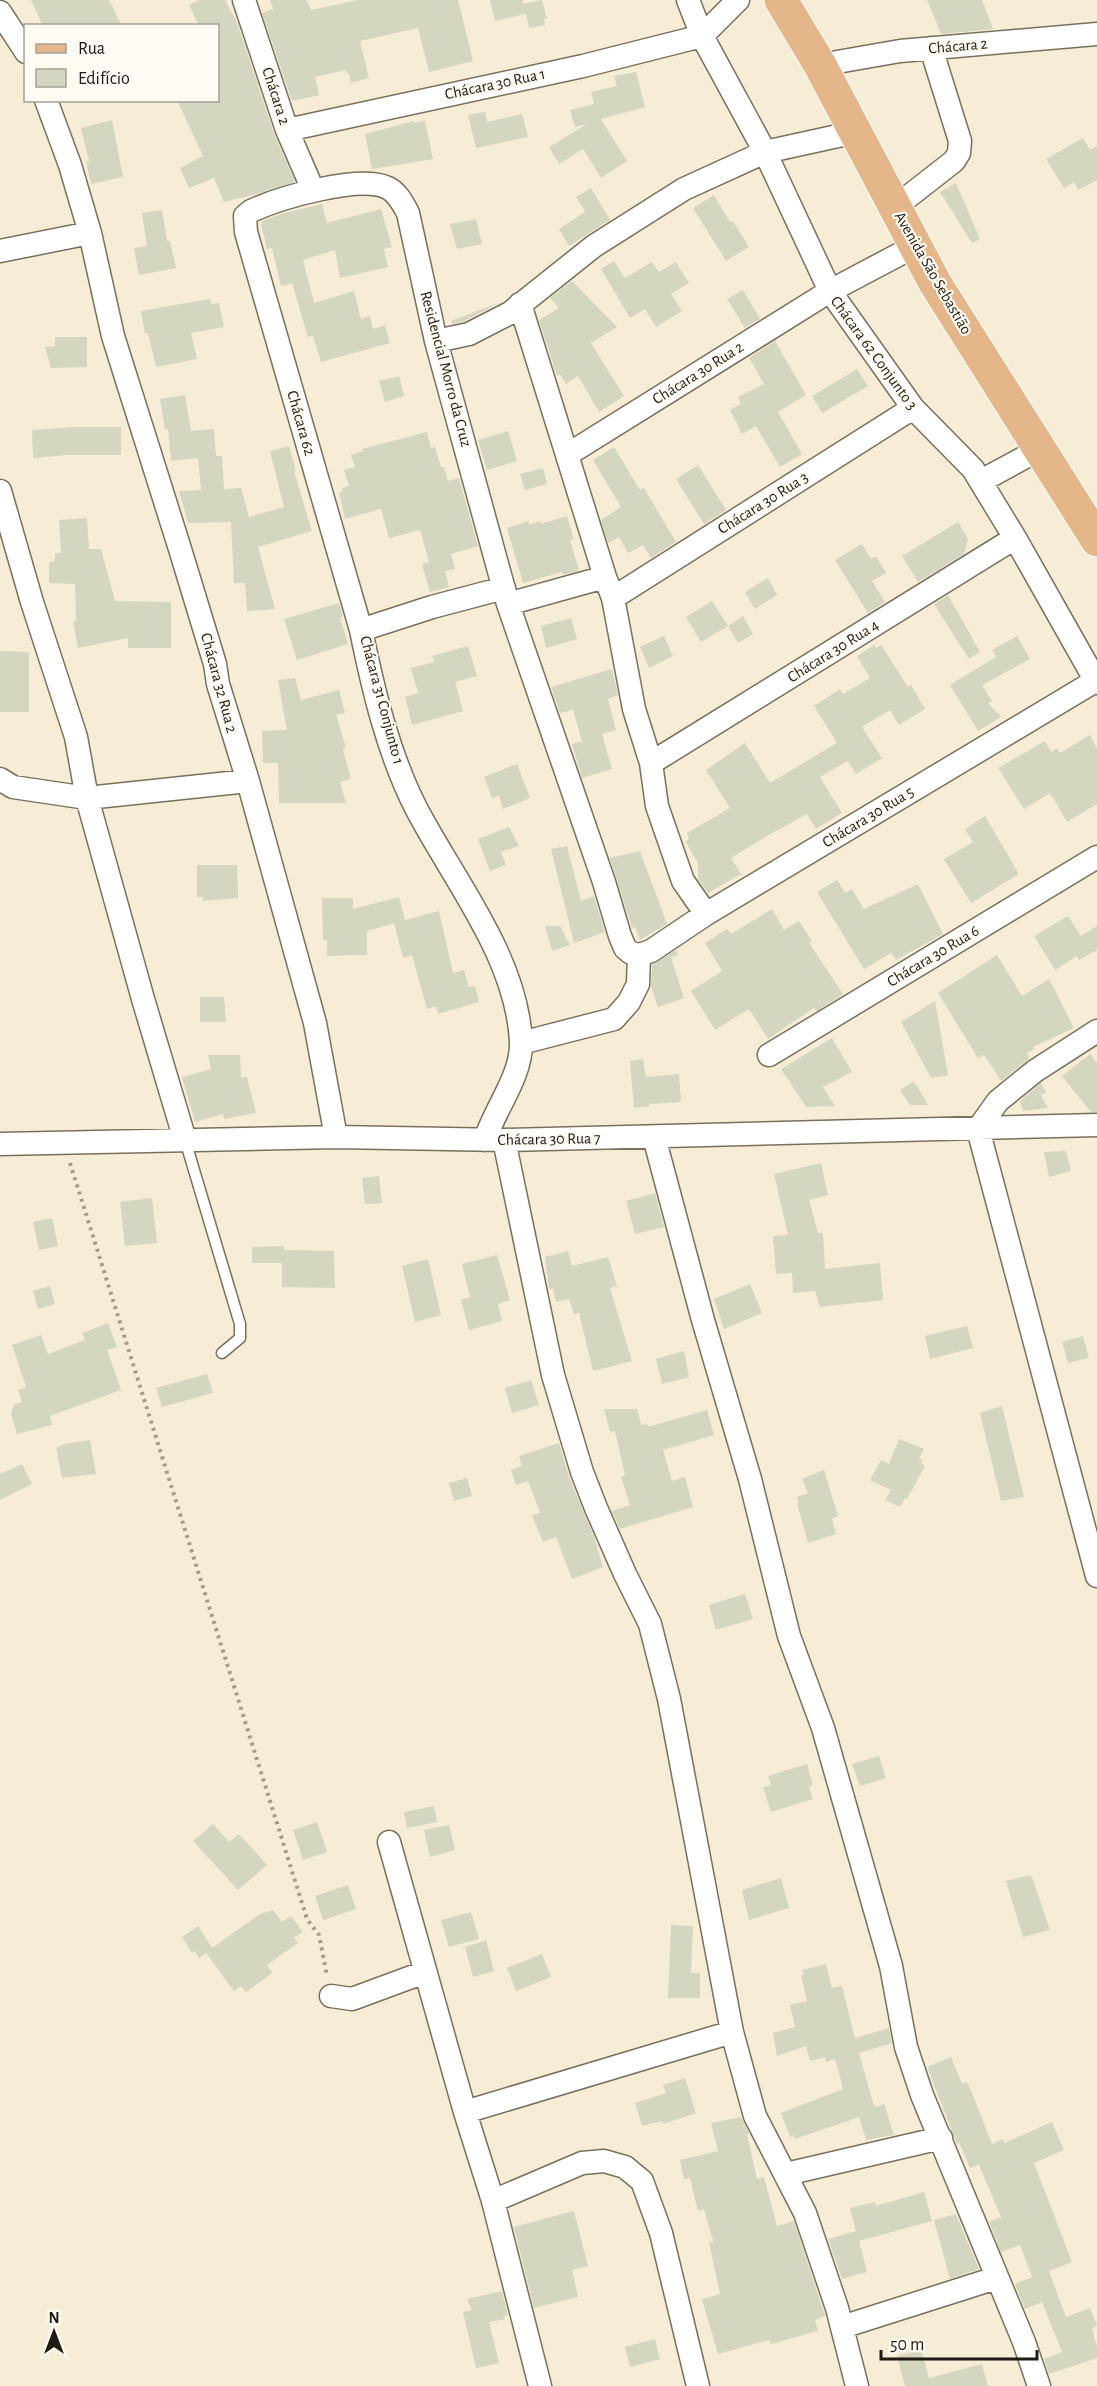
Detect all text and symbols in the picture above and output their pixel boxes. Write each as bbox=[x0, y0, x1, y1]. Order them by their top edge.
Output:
legend bbox=[24, 24, 219, 102]
street label: Chácara 2 bbox=[928, 35, 988, 57]
text: Rua bbox=[78, 40, 105, 58]
street label: Chácara 2 bbox=[259, 65, 293, 127]
street label: Chácara 30 Rua 1 bbox=[443, 66, 547, 102]
text: Edifício bbox=[78, 70, 130, 88]
street label: Avenida São Sebastião bbox=[891, 209, 975, 337]
street label: Residencial Morro da Cruz bbox=[418, 289, 475, 449]
street label: Chácara 62 Conjunto 3 bbox=[827, 293, 920, 413]
street label: Chácara 30 Rua 2 bbox=[650, 339, 746, 407]
street label: Chácara 62 bbox=[284, 389, 318, 457]
street label: Chácara 30 Rua 3 bbox=[715, 469, 811, 537]
street label: Chácara 30 Rua 4 bbox=[784, 616, 882, 685]
street label: Chácara 32 Rua 2 bbox=[198, 631, 240, 735]
street label: Chácara 31 Conjunto 1 bbox=[356, 634, 407, 766]
street label: Chácara 30 Rua 5 bbox=[820, 784, 916, 850]
street label: Chácara 30 Rua 6 bbox=[884, 922, 982, 990]
street label: Chácara 30 Rua 7 bbox=[497, 1130, 601, 1148]
north arrow bbox=[24, 2302, 84, 2362]
text: N bbox=[48, 2310, 60, 2326]
scale bar bbox=[881, 2323, 1037, 2361]
text: 50 m bbox=[890, 2336, 924, 2354]

